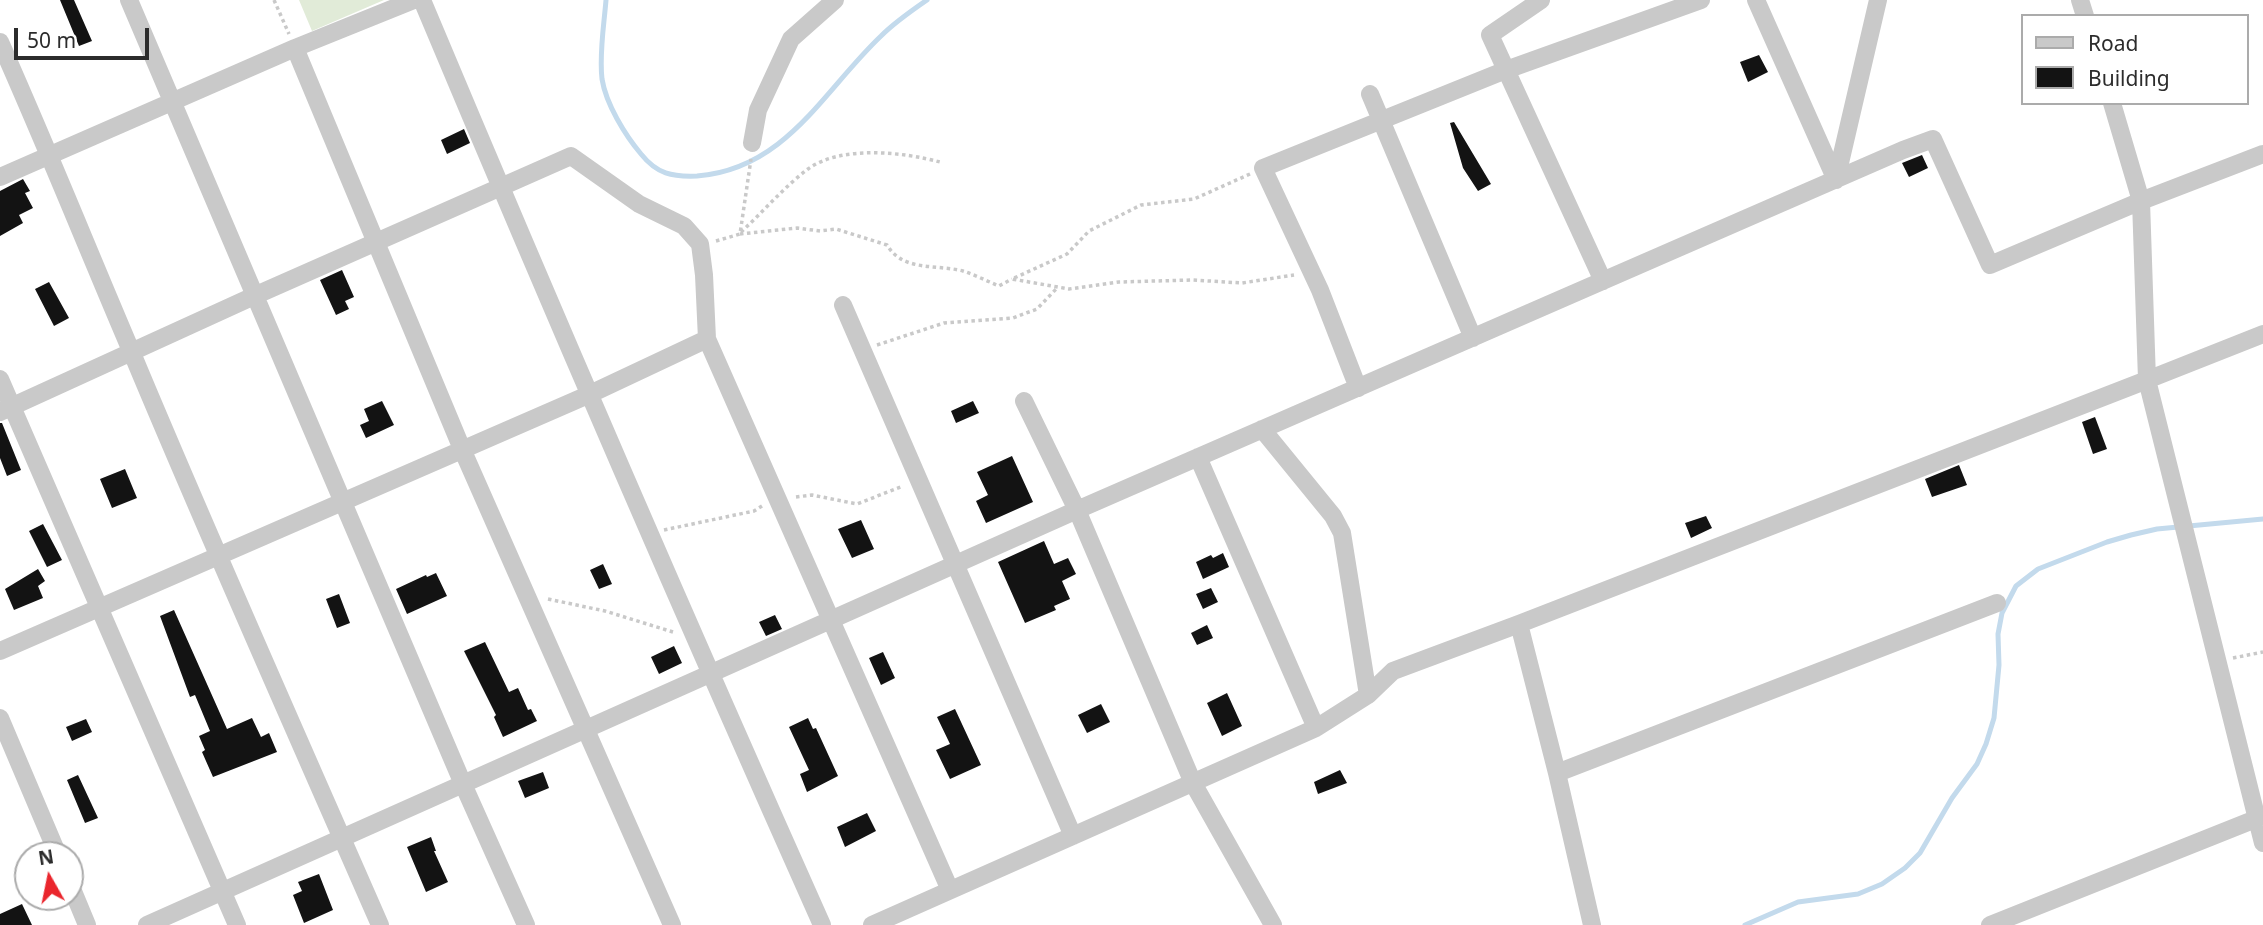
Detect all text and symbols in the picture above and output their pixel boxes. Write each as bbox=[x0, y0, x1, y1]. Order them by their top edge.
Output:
scale bar bbox=[18, 14, 152, 58]
legend bbox=[2022, 14, 2249, 105]
text: 50 m bbox=[27, 26, 76, 54]
text: Road bbox=[2088, 29, 2138, 57]
text: Building bbox=[2088, 64, 2170, 92]
north arrow bbox=[14, 841, 84, 911]
text: N bbox=[36, 843, 56, 871]

